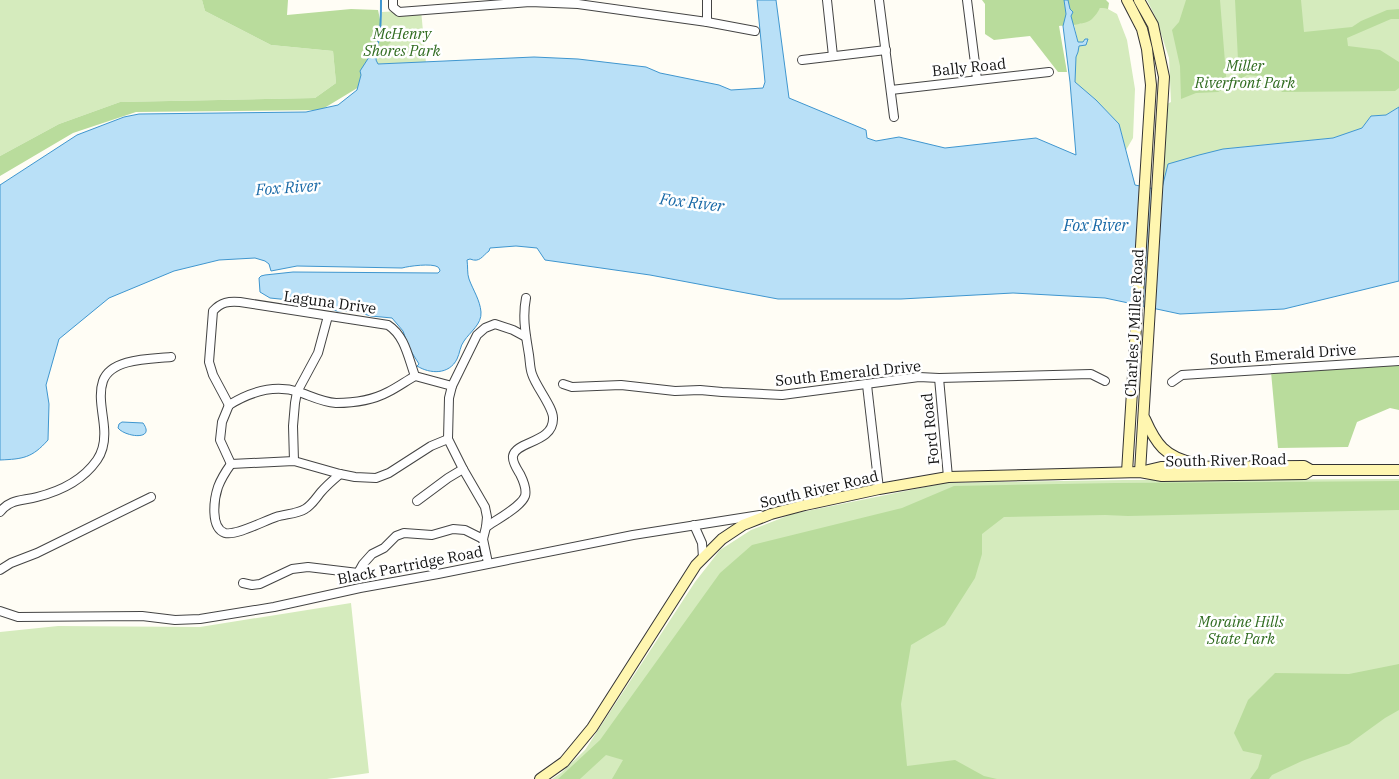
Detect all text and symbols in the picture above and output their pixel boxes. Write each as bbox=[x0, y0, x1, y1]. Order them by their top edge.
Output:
park label: McHenry Shores Park bbox=[362, 24, 441, 60]
street label: Bally Road bbox=[931, 54, 1007, 80]
park label: Miller Riverfront Park bbox=[1194, 56, 1295, 92]
water label: Fox River bbox=[254, 175, 322, 199]
water label: Fox River bbox=[658, 188, 726, 216]
water label: Fox River bbox=[1063, 215, 1129, 235]
street label: Charles J Miller Road bbox=[1121, 248, 1147, 398]
street label: Laguna Drive bbox=[282, 286, 378, 318]
street label: South Emerald Drive bbox=[1209, 339, 1357, 369]
street label: South Emerald Drive bbox=[774, 356, 922, 390]
street label: Ford Road bbox=[917, 392, 943, 466]
street label: South River Road bbox=[1165, 449, 1287, 471]
street label: South River Road bbox=[758, 466, 880, 512]
street label: Black Partridge Road bbox=[336, 542, 484, 588]
park label: Moraine Hills State Park bbox=[1197, 612, 1284, 648]

